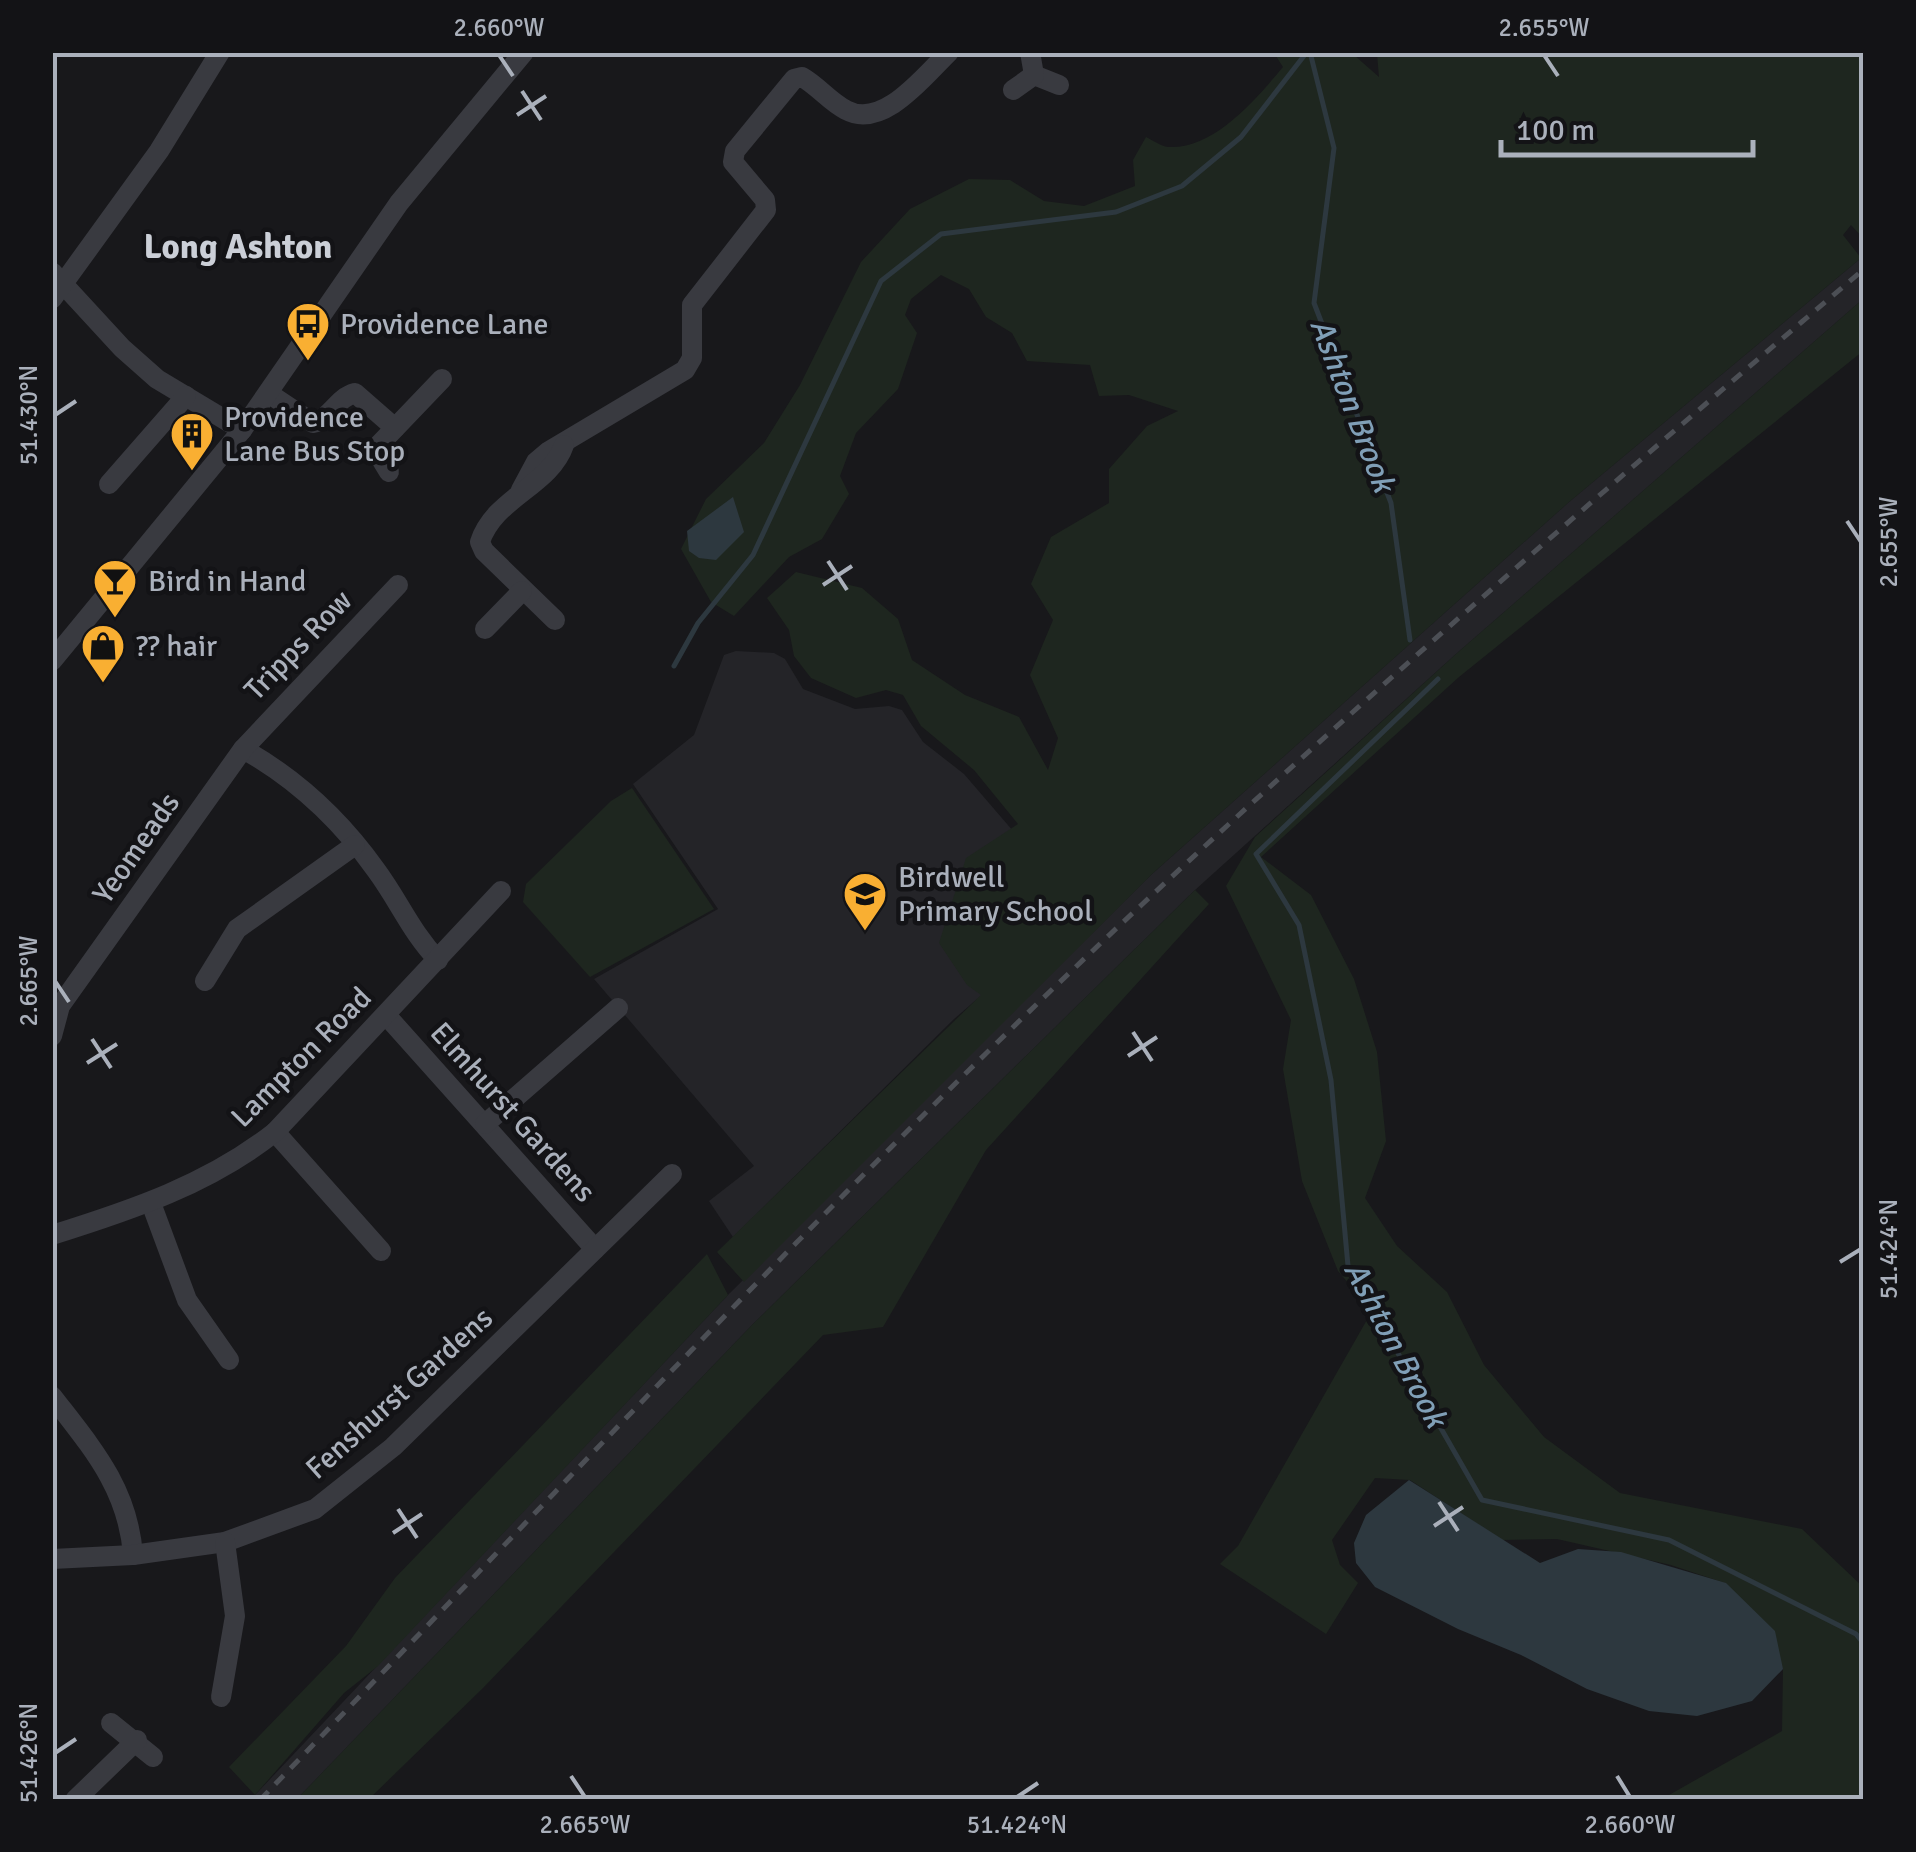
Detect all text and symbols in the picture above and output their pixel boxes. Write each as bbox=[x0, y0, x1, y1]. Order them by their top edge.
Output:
text: 2.660°W bbox=[453, 12, 545, 43]
text: 2.655°W bbox=[1498, 12, 1590, 43]
scale bar bbox=[1501, 95, 1754, 157]
text: 100 m bbox=[1516, 112, 1595, 149]
district label: Long Ashton bbox=[144, 225, 332, 268]
bus stop icon: Providence Lane bbox=[285, 301, 331, 362]
place label: Providence Lane bbox=[340, 306, 549, 343]
water label: Ashton Brook bbox=[1302, 313, 1404, 500]
text: 51.430°N bbox=[13, 365, 44, 465]
place label: Providence Lane Bus Stop bbox=[224, 399, 405, 470]
building icon: Providence Lane Bus Stop bbox=[169, 411, 215, 472]
text: 2.655°W bbox=[1873, 496, 1904, 588]
bar icon: Bird in Hand bbox=[92, 558, 138, 619]
place label: Bird in Hand bbox=[148, 563, 306, 600]
street label: Tripps Row bbox=[237, 582, 360, 708]
shop icon: ?? hair bbox=[80, 623, 126, 684]
place label: ?? hair bbox=[136, 628, 217, 665]
street label: Yeomeads bbox=[85, 786, 188, 911]
place label: Birdwell Primary School bbox=[898, 859, 1093, 930]
school or university icon: Birdwell Primary School bbox=[842, 871, 888, 932]
text: 2.665°W bbox=[13, 935, 44, 1027]
street label: Lampton Road bbox=[223, 979, 379, 1135]
street label: Elmhurst Gardens bbox=[422, 1015, 603, 1210]
text: 51.424°N bbox=[1873, 1199, 1904, 1299]
water label: Ashton Brook bbox=[1336, 1255, 1457, 1437]
street label: Fenshurst Gardens bbox=[298, 1300, 501, 1487]
text: 51.426°N bbox=[13, 1703, 44, 1803]
text: 2.665°W bbox=[539, 1809, 631, 1840]
text: 51.424°N bbox=[967, 1809, 1067, 1840]
text: 2.660°W bbox=[1584, 1809, 1676, 1840]

